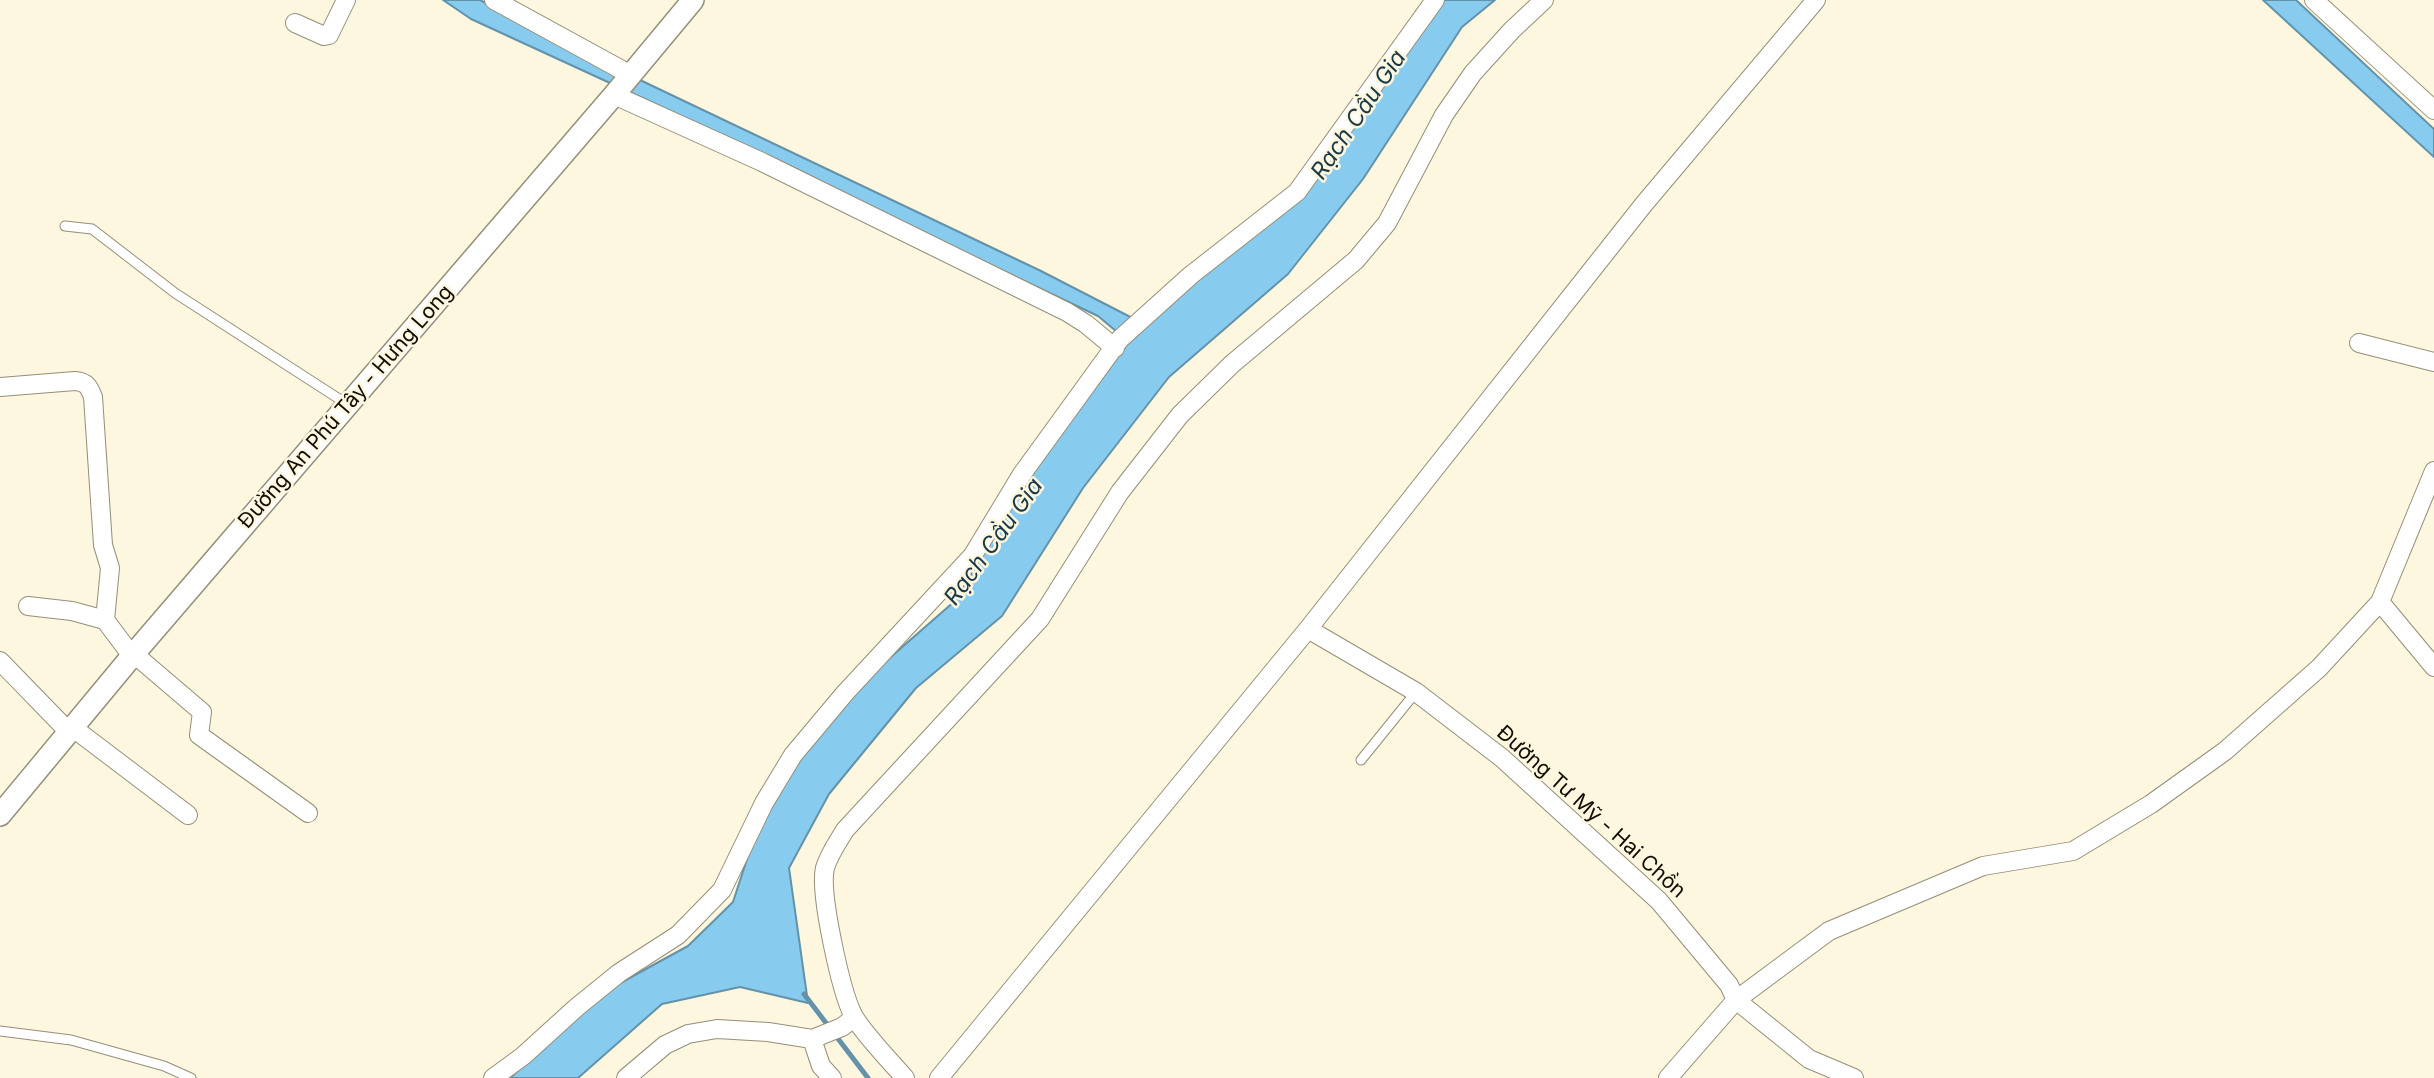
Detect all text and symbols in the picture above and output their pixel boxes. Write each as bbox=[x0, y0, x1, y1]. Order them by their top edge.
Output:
water label: Rạch Cầu Gia bbox=[1306, 45, 1412, 185]
street label: Đường An Phú Tây - Hưng Long bbox=[233, 280, 459, 534]
water label: Rạch Cầu Gia bbox=[939, 473, 1049, 611]
street label: Đường Tư Mỹ - Hai Chồn bbox=[1491, 720, 1691, 904]

